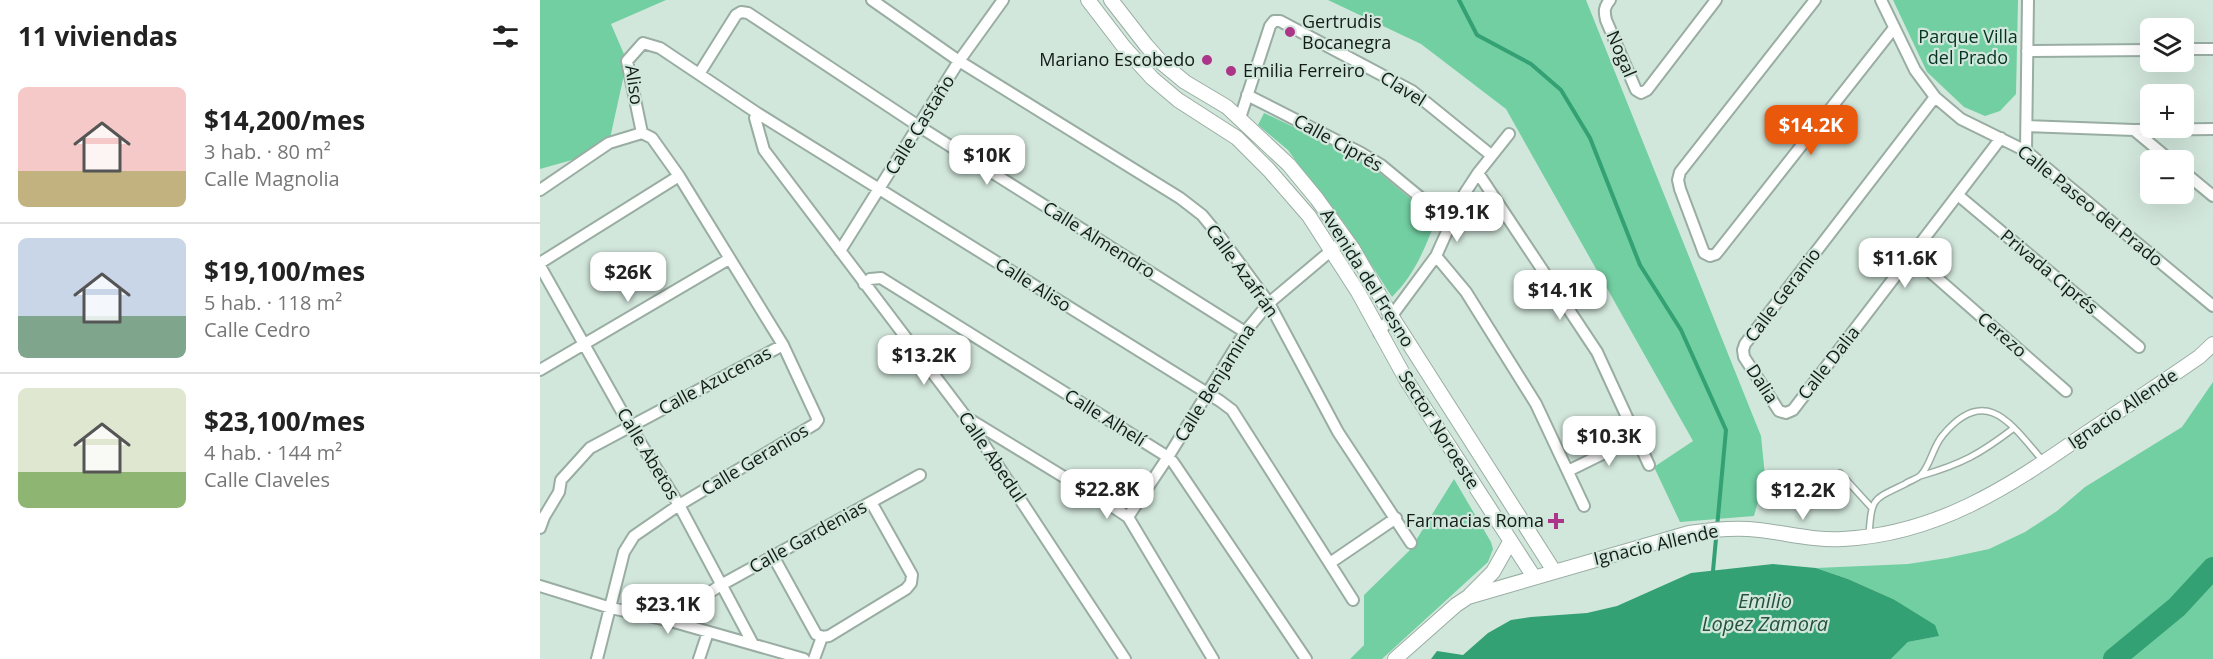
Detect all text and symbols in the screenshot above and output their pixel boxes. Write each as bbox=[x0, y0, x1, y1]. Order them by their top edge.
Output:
place label: Gertrudis Bocanegra bbox=[1302, 9, 1391, 54]
text: 11 viviendas bbox=[18, 18, 177, 54]
map controls bbox=[2140, 18, 2194, 204]
button: layers bbox=[2140, 18, 2194, 72]
icon: filters bbox=[489, 20, 522, 53]
park label: Parque Villa del Prado bbox=[1918, 24, 2018, 69]
marker: Gertrudis Bocanegra bbox=[1283, 25, 1297, 39]
street label: Nogal bbox=[1601, 27, 1642, 81]
place label: Mariano Escobedo bbox=[1039, 47, 1195, 71]
marker: Mariano Escobedo bbox=[1200, 53, 1214, 67]
place label: Emilia Ferreiro bbox=[1243, 58, 1365, 82]
street label: Aliso bbox=[620, 63, 650, 106]
marker: Emilia Ferreiro bbox=[1224, 64, 1238, 78]
street label: Clavel bbox=[1376, 65, 1431, 111]
street label: Calle Castaño bbox=[879, 70, 959, 179]
button: + bbox=[2140, 84, 2194, 138]
text: $14,200/mes bbox=[204, 102, 365, 138]
pin: $14.2K bbox=[1762, 105, 1860, 156]
street label: Calle Ciprés bbox=[1290, 108, 1387, 176]
icon: home bbox=[66, 111, 138, 183]
text: $14.2K bbox=[1779, 111, 1843, 138]
pin: $10K bbox=[951, 135, 1023, 186]
text: 3 hab. · 80 m² bbox=[204, 138, 331, 165]
street label: Calle Paseo del Prado bbox=[2013, 139, 2168, 271]
text: $10K bbox=[963, 141, 1011, 168]
button: − bbox=[2140, 150, 2194, 204]
text: Calle Magnolia bbox=[204, 165, 340, 192]
pin: $19.1K bbox=[1408, 192, 1506, 243]
street label: Calle Almendro bbox=[1039, 195, 1160, 283]
text: $19.1K bbox=[1425, 198, 1489, 225]
street label: Avenida del Fresno bbox=[1315, 204, 1420, 351]
street label: Calle Azafrán bbox=[1201, 219, 1285, 322]
street label: Privada Ciprés bbox=[1996, 223, 2103, 319]
pin: $11.6K bbox=[1856, 238, 1954, 289]
street label: Calle Geranio bbox=[1739, 242, 1826, 346]
text: $11.6K bbox=[1873, 244, 1937, 271]
street label: Calle Aliso bbox=[991, 251, 1076, 317]
pin: $26K bbox=[592, 252, 664, 303]
text: $19,100/mes bbox=[204, 253, 365, 289]
text: $26K bbox=[604, 258, 652, 285]
icon: home bbox=[66, 262, 138, 334]
pin: $14.1K bbox=[1511, 270, 1609, 321]
text: $14.1K bbox=[1528, 276, 1592, 303]
text: 5 hab. · 118 m² bbox=[204, 289, 342, 316]
street label: Cerezo bbox=[1973, 306, 2032, 362]
text: Calle Cedro bbox=[204, 316, 311, 343]
street label: Calle Benjamina bbox=[1168, 319, 1260, 446]
street label: Calle Dalia bbox=[1792, 321, 1865, 404]
pin: $13.2K bbox=[875, 335, 973, 386]
street label: Calle Azucenas bbox=[654, 340, 775, 420]
text: $13.2K bbox=[892, 341, 956, 368]
street label: Dalia bbox=[1741, 359, 1784, 408]
street label: Ignacio Allende bbox=[2063, 363, 2182, 454]
street label: Sector Noroeste bbox=[1394, 366, 1486, 493]
street label: Calle Alhelí bbox=[1060, 383, 1151, 452]
text: $23,100/mes bbox=[204, 403, 365, 439]
street label: Calle Abetos bbox=[612, 403, 686, 504]
street label: Calle Abedul bbox=[954, 406, 1032, 506]
icon: home bbox=[66, 412, 138, 484]
pin: $10.3K bbox=[1560, 416, 1658, 467]
street label: Calle Geranios bbox=[697, 418, 812, 501]
text: $10.3K bbox=[1577, 422, 1641, 449]
text: 4 hab. · 144 m² bbox=[204, 439, 342, 466]
text: Calle Claveles bbox=[204, 466, 330, 493]
pin: $22.8K bbox=[1058, 469, 1156, 520]
pin: $12.2K bbox=[1754, 470, 1852, 521]
text: $22.8K bbox=[1075, 475, 1139, 502]
text: $12.2K bbox=[1771, 476, 1835, 503]
street label: Calle Gardenias bbox=[744, 494, 871, 578]
place label: Farmacias Roma bbox=[1406, 508, 1544, 532]
marker: Farmacias Roma bbox=[1549, 514, 1563, 528]
street label: Ignacio Allende bbox=[1591, 518, 1720, 570]
pin: $23.1K bbox=[619, 584, 717, 635]
water label: Emilio Lopez Zamora bbox=[1702, 587, 1828, 637]
text: $23.1K bbox=[636, 590, 700, 617]

